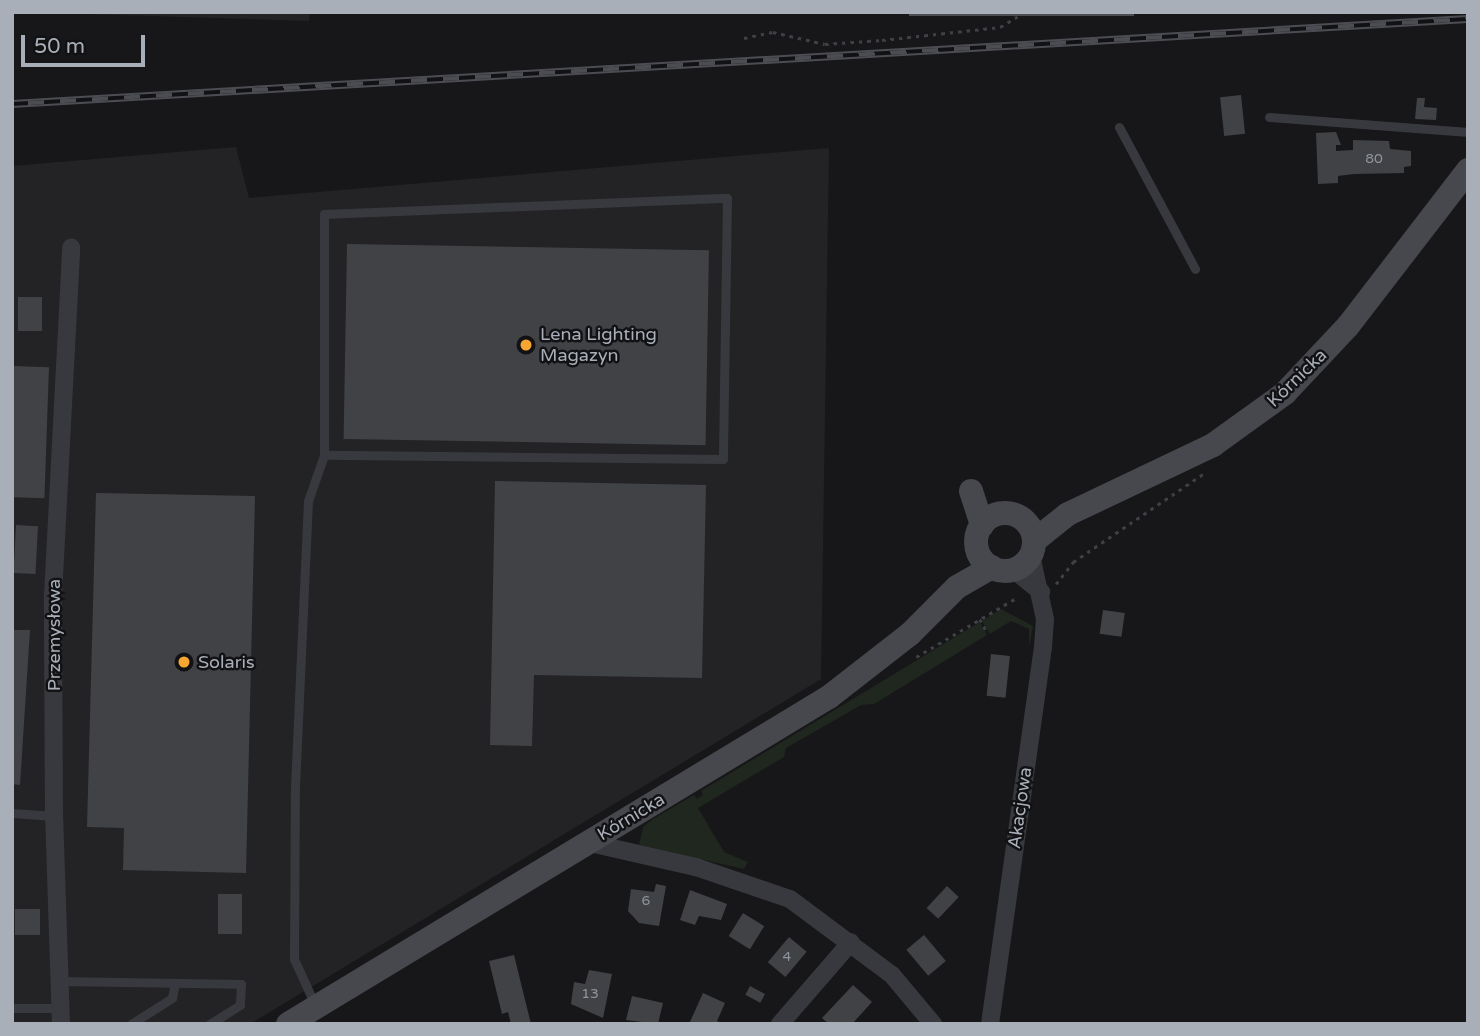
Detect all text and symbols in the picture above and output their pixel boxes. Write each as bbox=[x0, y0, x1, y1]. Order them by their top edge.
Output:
scale bar bbox=[24, 21, 149, 65]
text: 50 m bbox=[34, 34, 85, 59]
house number: 80 bbox=[1365, 151, 1383, 167]
place label: Lena Lighting Magazyn bbox=[540, 324, 657, 366]
marker: Lena Lighting Magazyn bbox=[518, 337, 534, 353]
street label: Kórnicka bbox=[1263, 344, 1331, 412]
street label: Przemysłowa bbox=[43, 579, 65, 691]
place label: Solaris bbox=[198, 651, 255, 673]
marker: Solaris bbox=[176, 654, 192, 670]
street label: Akacjowa bbox=[1004, 766, 1036, 850]
street label: Kórnicka bbox=[593, 789, 669, 845]
house number: 6 bbox=[642, 893, 650, 909]
house number: 4 bbox=[783, 949, 791, 965]
house number: 13 bbox=[581, 986, 599, 1002]

